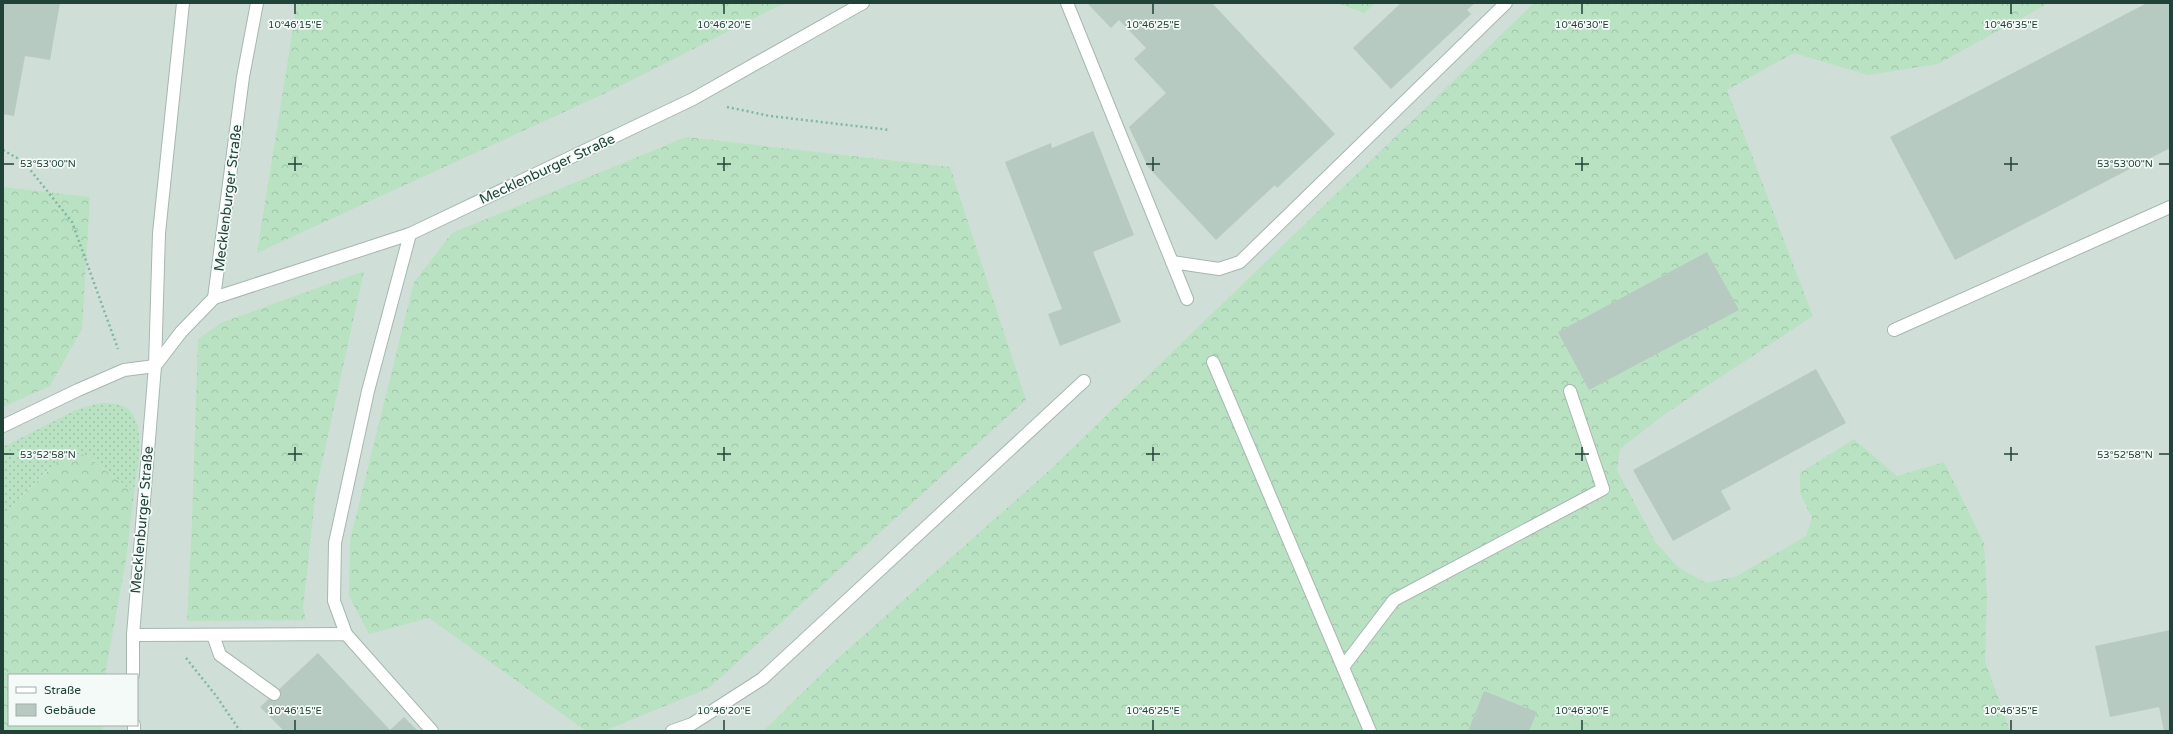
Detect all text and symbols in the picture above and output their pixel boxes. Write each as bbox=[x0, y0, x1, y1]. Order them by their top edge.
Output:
text: 10°46'15"E bbox=[268, 19, 322, 31]
text: 10°46'20"E bbox=[697, 19, 751, 31]
text: 10°46'25"E bbox=[1126, 19, 1180, 31]
text: 10°46'30"E bbox=[1555, 19, 1609, 31]
text: 10°46'35"E bbox=[1984, 19, 2038, 31]
street label: Mecklenburger Straße bbox=[211, 124, 245, 272]
street label: Mecklenburger Straße bbox=[476, 130, 618, 208]
text: 53°53'00"N bbox=[20, 158, 76, 170]
text: 53°53'00"N bbox=[2097, 158, 2153, 170]
street label: Mecklenburger Straße bbox=[127, 446, 157, 594]
text: 53°52'58"N bbox=[20, 449, 76, 461]
text: 53°52'58"N bbox=[2097, 449, 2153, 461]
legend bbox=[8, 674, 138, 726]
text: Straße bbox=[44, 683, 81, 697]
text: Gebäude bbox=[44, 703, 96, 717]
text: 10°46'15"E bbox=[268, 705, 322, 717]
text: 10°46'20"E bbox=[697, 705, 751, 717]
text: 10°46'25"E bbox=[1126, 705, 1180, 717]
text: 10°46'30"E bbox=[1555, 705, 1609, 717]
text: 10°46'35"E bbox=[1984, 705, 2038, 717]

